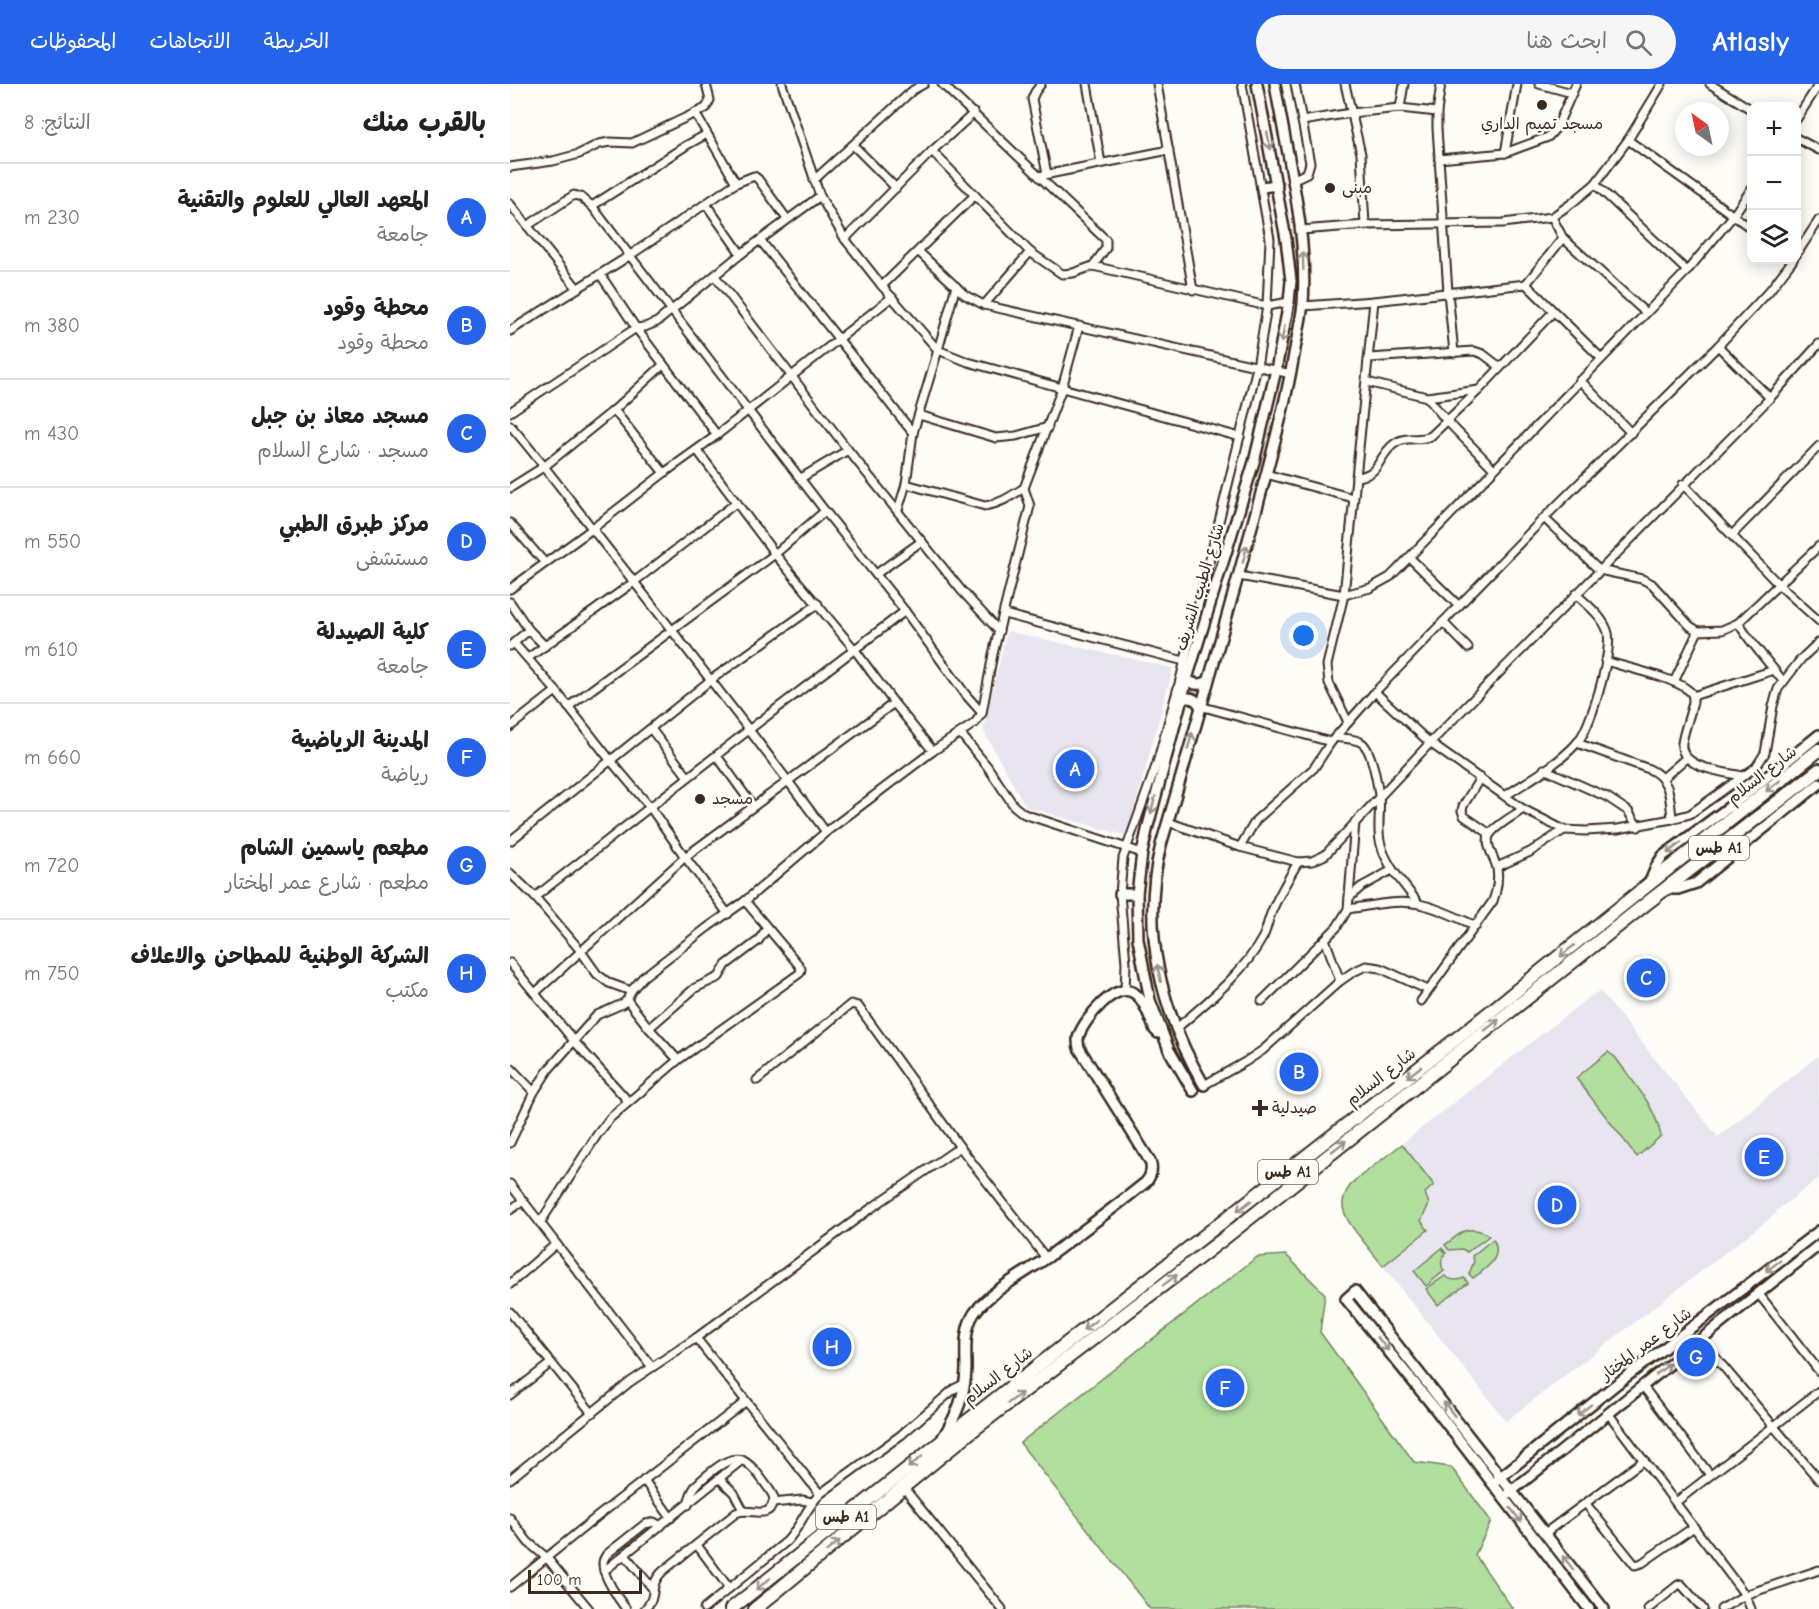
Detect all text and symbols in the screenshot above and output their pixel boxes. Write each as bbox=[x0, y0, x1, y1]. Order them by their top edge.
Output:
search box bbox=[1256, 15, 1676, 69]
icon: search bbox=[1622, 26, 1655, 59]
text: Atlasly bbox=[1712, 26, 1789, 58]
text: ابحث هنا bbox=[1526, 28, 1607, 54]
text: المحفوظات bbox=[30, 29, 116, 53]
text: الاتجاهات bbox=[149, 29, 231, 53]
text: الخريطة bbox=[264, 29, 329, 53]
marker: مسجد تميم الداري bbox=[1535, 98, 1549, 112]
north arrow bbox=[1675, 102, 1729, 156]
map controls bbox=[1747, 102, 1801, 264]
button: + bbox=[1747, 102, 1801, 156]
text: بالقرب منك bbox=[363, 108, 486, 138]
text: النتائج: 8 bbox=[24, 111, 91, 134]
place label: مسجد تميم الداري bbox=[1481, 115, 1603, 136]
one-way arrow bbox=[1263, 132, 1275, 151]
button: − bbox=[1747, 156, 1801, 210]
place label: مبنى bbox=[1342, 179, 1372, 198]
marker: مبنى bbox=[1323, 181, 1337, 195]
text: المعهد العالي للعلوم والتقنية bbox=[177, 187, 429, 213]
text: 230 m bbox=[24, 206, 80, 229]
text: A bbox=[461, 206, 472, 229]
button: layers bbox=[1747, 210, 1801, 264]
text: جامعة bbox=[377, 223, 429, 246]
one-way arrow bbox=[1297, 251, 1308, 271]
text: محطة وقود bbox=[323, 295, 429, 321]
text: 380 m bbox=[24, 314, 80, 337]
text: B bbox=[460, 314, 473, 337]
one-way arrow bbox=[1277, 323, 1288, 343]
text: محطة وقود bbox=[338, 331, 429, 354]
text: مسجد معاذ بن جبل bbox=[251, 403, 429, 429]
text: 430 m bbox=[24, 422, 79, 445]
text: C bbox=[460, 422, 473, 445]
text: مسجد · شارع السلام bbox=[257, 439, 429, 462]
text: مركز طبرق الطبي bbox=[279, 511, 429, 537]
street label: شارع الطيب الشريف bbox=[1172, 521, 1230, 654]
text: 550 m bbox=[24, 530, 81, 553]
text: D bbox=[460, 530, 473, 553]
one-way arrow bbox=[1239, 545, 1251, 564]
text: مستشفى bbox=[356, 547, 429, 570]
text: كلية الصيدلة bbox=[316, 619, 429, 645]
your location bbox=[1289, 621, 1318, 650]
text: 610 m bbox=[24, 638, 78, 661]
text: E bbox=[461, 638, 472, 661]
text: جامعة bbox=[377, 655, 429, 678]
text: المدينة الرياضية bbox=[291, 727, 429, 753]
one-way arrow bbox=[1185, 732, 1197, 751]
street label: شارع السلام bbox=[1724, 742, 1802, 810]
text: 660 m bbox=[24, 746, 81, 769]
text: F bbox=[461, 746, 472, 769]
pin: A bbox=[1056, 746, 1094, 792]
text: رياضة bbox=[381, 763, 429, 786]
one-way arrow bbox=[1766, 780, 1782, 793]
place label: مسجد bbox=[712, 790, 753, 808]
marker: مسجد bbox=[693, 792, 707, 806]
one-way arrow bbox=[1147, 795, 1159, 814]
text: مطعم ياسمين الشام bbox=[240, 835, 429, 861]
road number: طس A1 bbox=[1689, 836, 1749, 860]
one-way arrow bbox=[1666, 842, 1682, 855]
text: 720 m bbox=[24, 854, 79, 877]
text: G bbox=[459, 854, 474, 877]
text: مطعم · شارع عمر المختار bbox=[225, 871, 429, 894]
text: الشركة الوطنية للمطاحن والاعلاف bbox=[131, 943, 429, 969]
one-way arrow bbox=[1560, 944, 1575, 958]
pin: C bbox=[1626, 956, 1666, 1000]
text: 750 m bbox=[24, 962, 80, 985]
text: H bbox=[459, 962, 474, 985]
one-way arrow bbox=[1153, 963, 1164, 983]
text: مكتب bbox=[385, 979, 429, 1002]
one-way arrow bbox=[1484, 1019, 1500, 1032]
street label: شارع السلام bbox=[1343, 1044, 1421, 1112]
pin: B bbox=[1280, 1050, 1318, 1094]
one-way arrow bbox=[1407, 1066, 1423, 1079]
place label: صيدلية bbox=[1272, 1099, 1317, 1117]
marker: صيدلية bbox=[1253, 1101, 1267, 1115]
pin: E bbox=[1744, 1134, 1784, 1180]
one-way arrow bbox=[1331, 1140, 1347, 1153]
road number: طس A1 bbox=[1258, 1160, 1318, 1184]
pin: D bbox=[1538, 1182, 1576, 1228]
one-way arrow bbox=[1237, 1199, 1253, 1212]
one-way arrow bbox=[1765, 1260, 1781, 1273]
one-way arrow bbox=[1161, 1273, 1177, 1286]
street label: شارع عمر المختار bbox=[1595, 1304, 1696, 1387]
one-way arrow bbox=[1083, 1319, 1099, 1332]
pin: H bbox=[812, 1324, 852, 1370]
pin: G bbox=[1676, 1334, 1716, 1380]
one-way arrow bbox=[1377, 1336, 1390, 1352]
street label: شارع السلام bbox=[960, 1343, 1038, 1411]
one-way arrow bbox=[1655, 1362, 1671, 1375]
pin: F bbox=[1206, 1366, 1244, 1410]
one-way arrow bbox=[1007, 1392, 1023, 1405]
one-way arrow bbox=[1442, 1401, 1455, 1417]
one-way arrow bbox=[1577, 1404, 1593, 1417]
one-way arrow bbox=[907, 1456, 923, 1469]
road number: طس A1 bbox=[816, 1505, 876, 1529]
one-way arrow bbox=[1509, 1506, 1522, 1522]
one-way arrow bbox=[825, 1539, 841, 1552]
one-way arrow bbox=[1562, 1555, 1575, 1571]
scale bar bbox=[528, 1567, 642, 1594]
text: 100 m bbox=[537, 1571, 581, 1589]
one-way arrow bbox=[755, 1578, 771, 1591]

